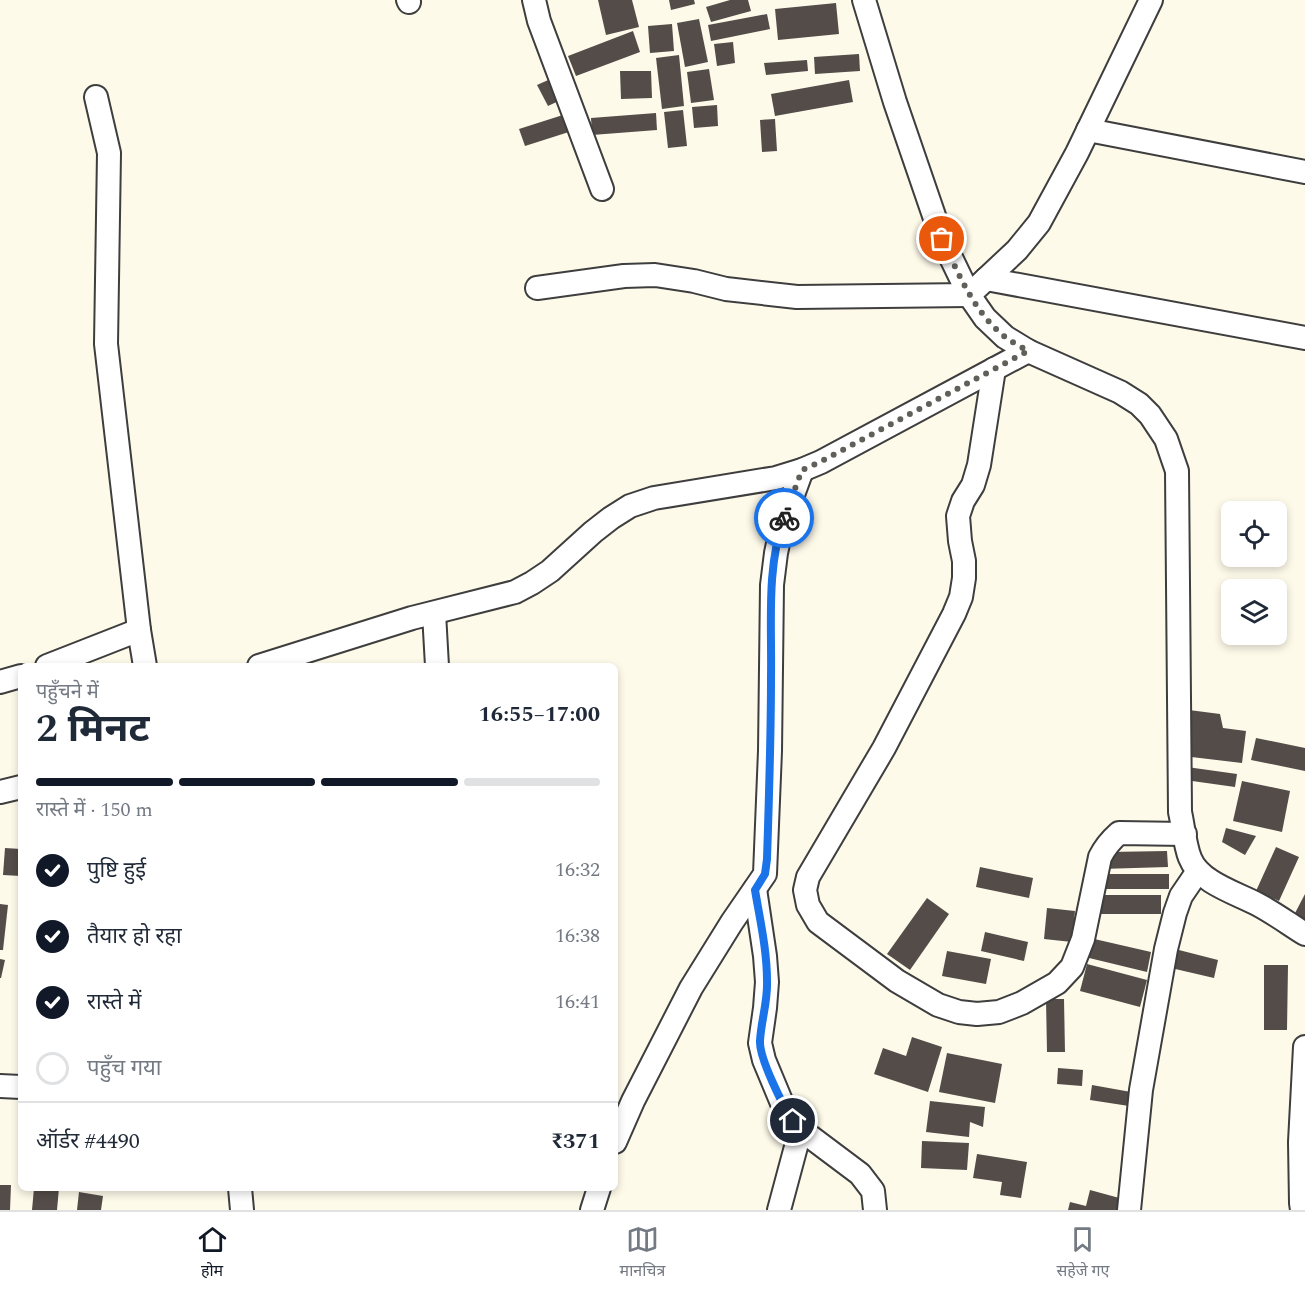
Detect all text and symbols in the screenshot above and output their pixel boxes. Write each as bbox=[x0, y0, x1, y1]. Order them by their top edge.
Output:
pin bbox=[916, 213, 967, 264]
icon: bag bbox=[925, 222, 958, 255]
courier bbox=[754, 488, 814, 548]
map controls bbox=[1221, 501, 1287, 645]
button: locate bbox=[1221, 501, 1287, 567]
icon: bike bbox=[768, 502, 801, 535]
button: layers bbox=[1221, 579, 1287, 645]
text: पहुँचने में bbox=[36, 677, 99, 707]
text: 16:55–17:00 bbox=[478, 698, 600, 731]
text: 2 मिनट bbox=[36, 700, 150, 759]
text: रास्ते में · 150 m bbox=[36, 795, 153, 825]
icon: check bbox=[36, 854, 69, 887]
text: पुष्टि हुई bbox=[87, 854, 146, 887]
text: 16:32 bbox=[555, 855, 600, 885]
icon: check bbox=[36, 920, 69, 953]
text: तैयार हो रहा bbox=[87, 920, 182, 953]
text: 16:38 bbox=[555, 921, 600, 951]
icon: check bbox=[36, 986, 69, 1019]
text: रास्ते में bbox=[87, 986, 141, 1019]
text: 16:41 bbox=[555, 987, 600, 1017]
text: पहुँच गया bbox=[87, 1052, 162, 1085]
pin bbox=[767, 1095, 818, 1146]
icon: home bbox=[776, 1104, 809, 1137]
text: ऑर्डर #4490 bbox=[36, 1125, 140, 1158]
text: ₹371 bbox=[551, 1125, 600, 1158]
tab: होम bbox=[196, 1223, 229, 1283]
tab: मानचित्र bbox=[620, 1223, 665, 1283]
tab: सहेजे गए bbox=[1056, 1223, 1109, 1283]

